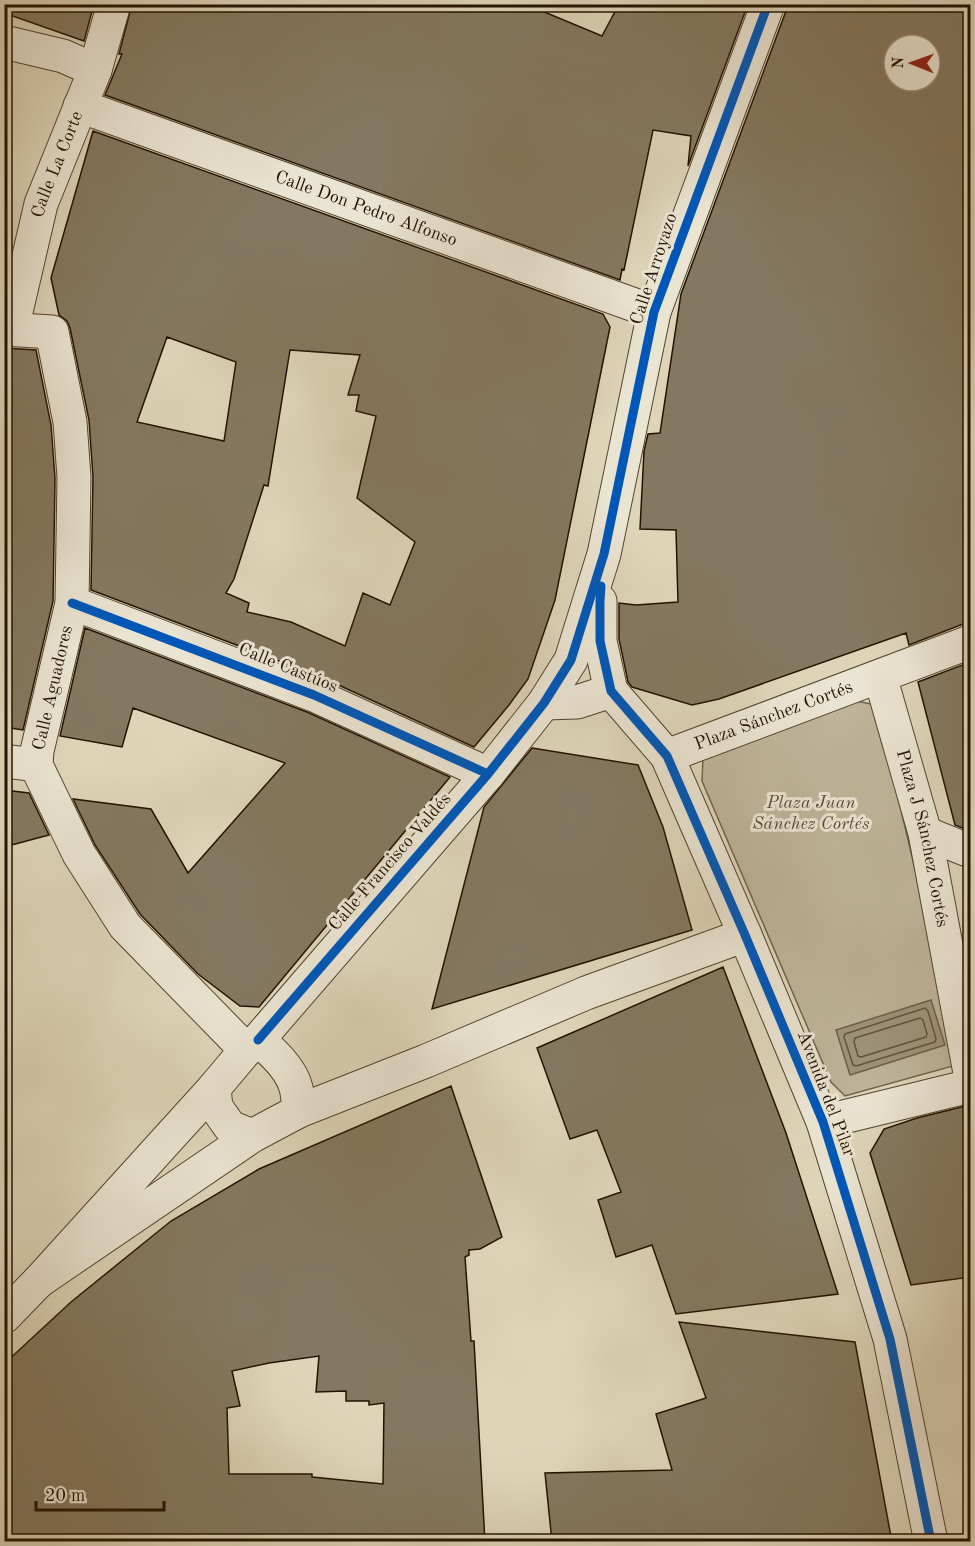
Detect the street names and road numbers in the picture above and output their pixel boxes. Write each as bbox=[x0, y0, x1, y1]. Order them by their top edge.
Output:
street label: Calle La Corte bbox=[29, 109, 86, 220]
street label: Calle Don Pedro Alfonso bbox=[273, 168, 460, 250]
street label: Calle Arroyazo bbox=[627, 211, 681, 327]
street label: Calle Aguadores bbox=[30, 624, 76, 752]
street label: Calle Castúos bbox=[236, 640, 340, 696]
street label: Plaza Sánchez Cortés bbox=[692, 678, 855, 754]
street label: Plaza J Sánchez Cortés bbox=[893, 747, 952, 929]
street label: Calle Francisco Valdés bbox=[325, 789, 455, 934]
street label: Avenida del Pilar bbox=[794, 1029, 859, 1160]

